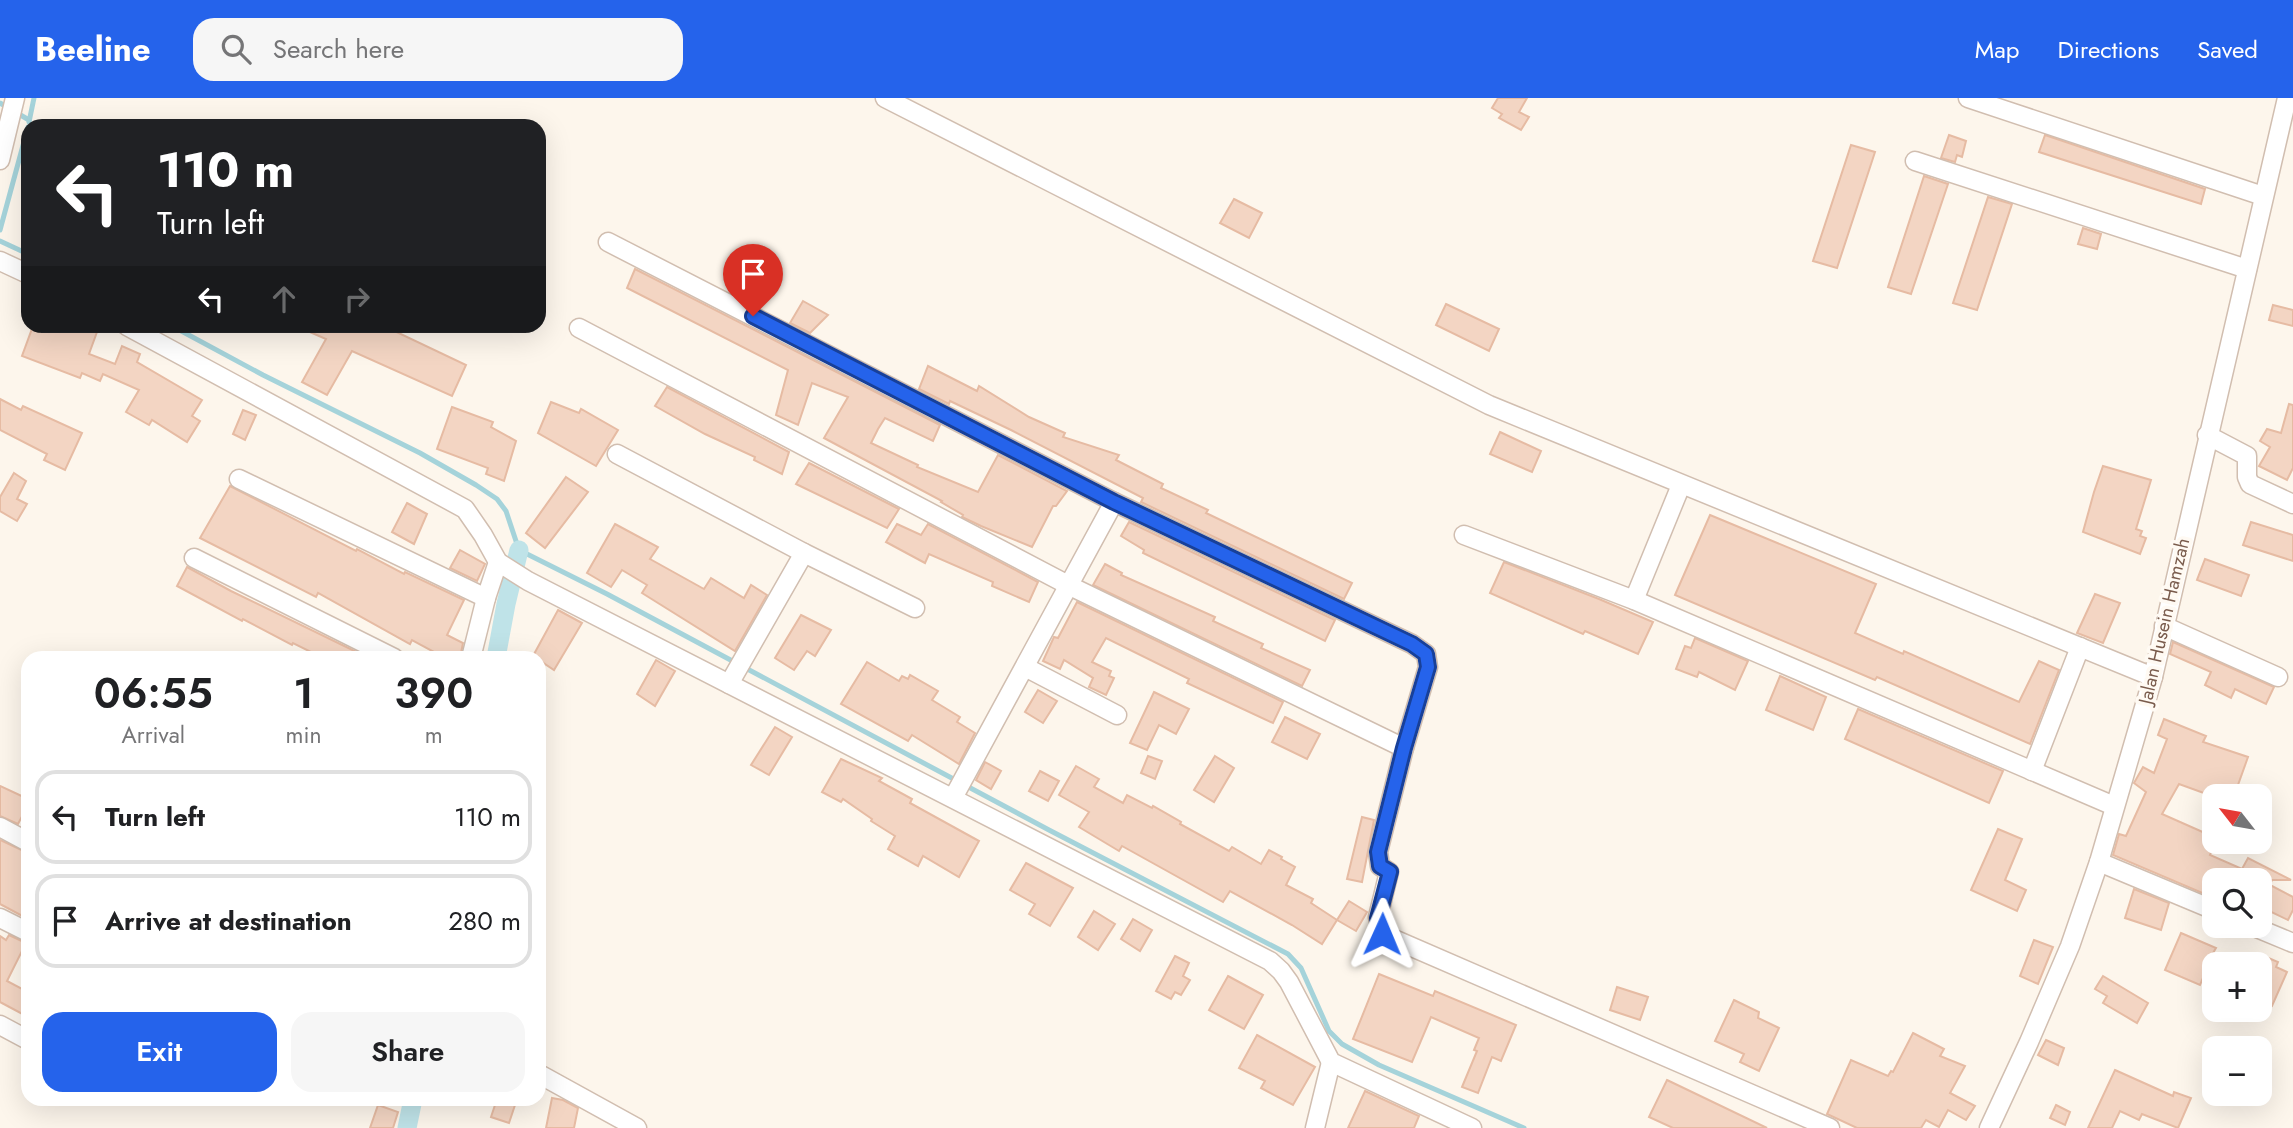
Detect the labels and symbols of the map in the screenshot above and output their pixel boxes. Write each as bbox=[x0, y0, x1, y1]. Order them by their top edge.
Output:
pin bbox=[723, 244, 783, 316]
street label: Jalan Husein Hamzah bbox=[2131, 535, 2196, 710]
north arrow bbox=[2202, 784, 2272, 854]
position arrow bbox=[1345, 897, 1419, 971]

